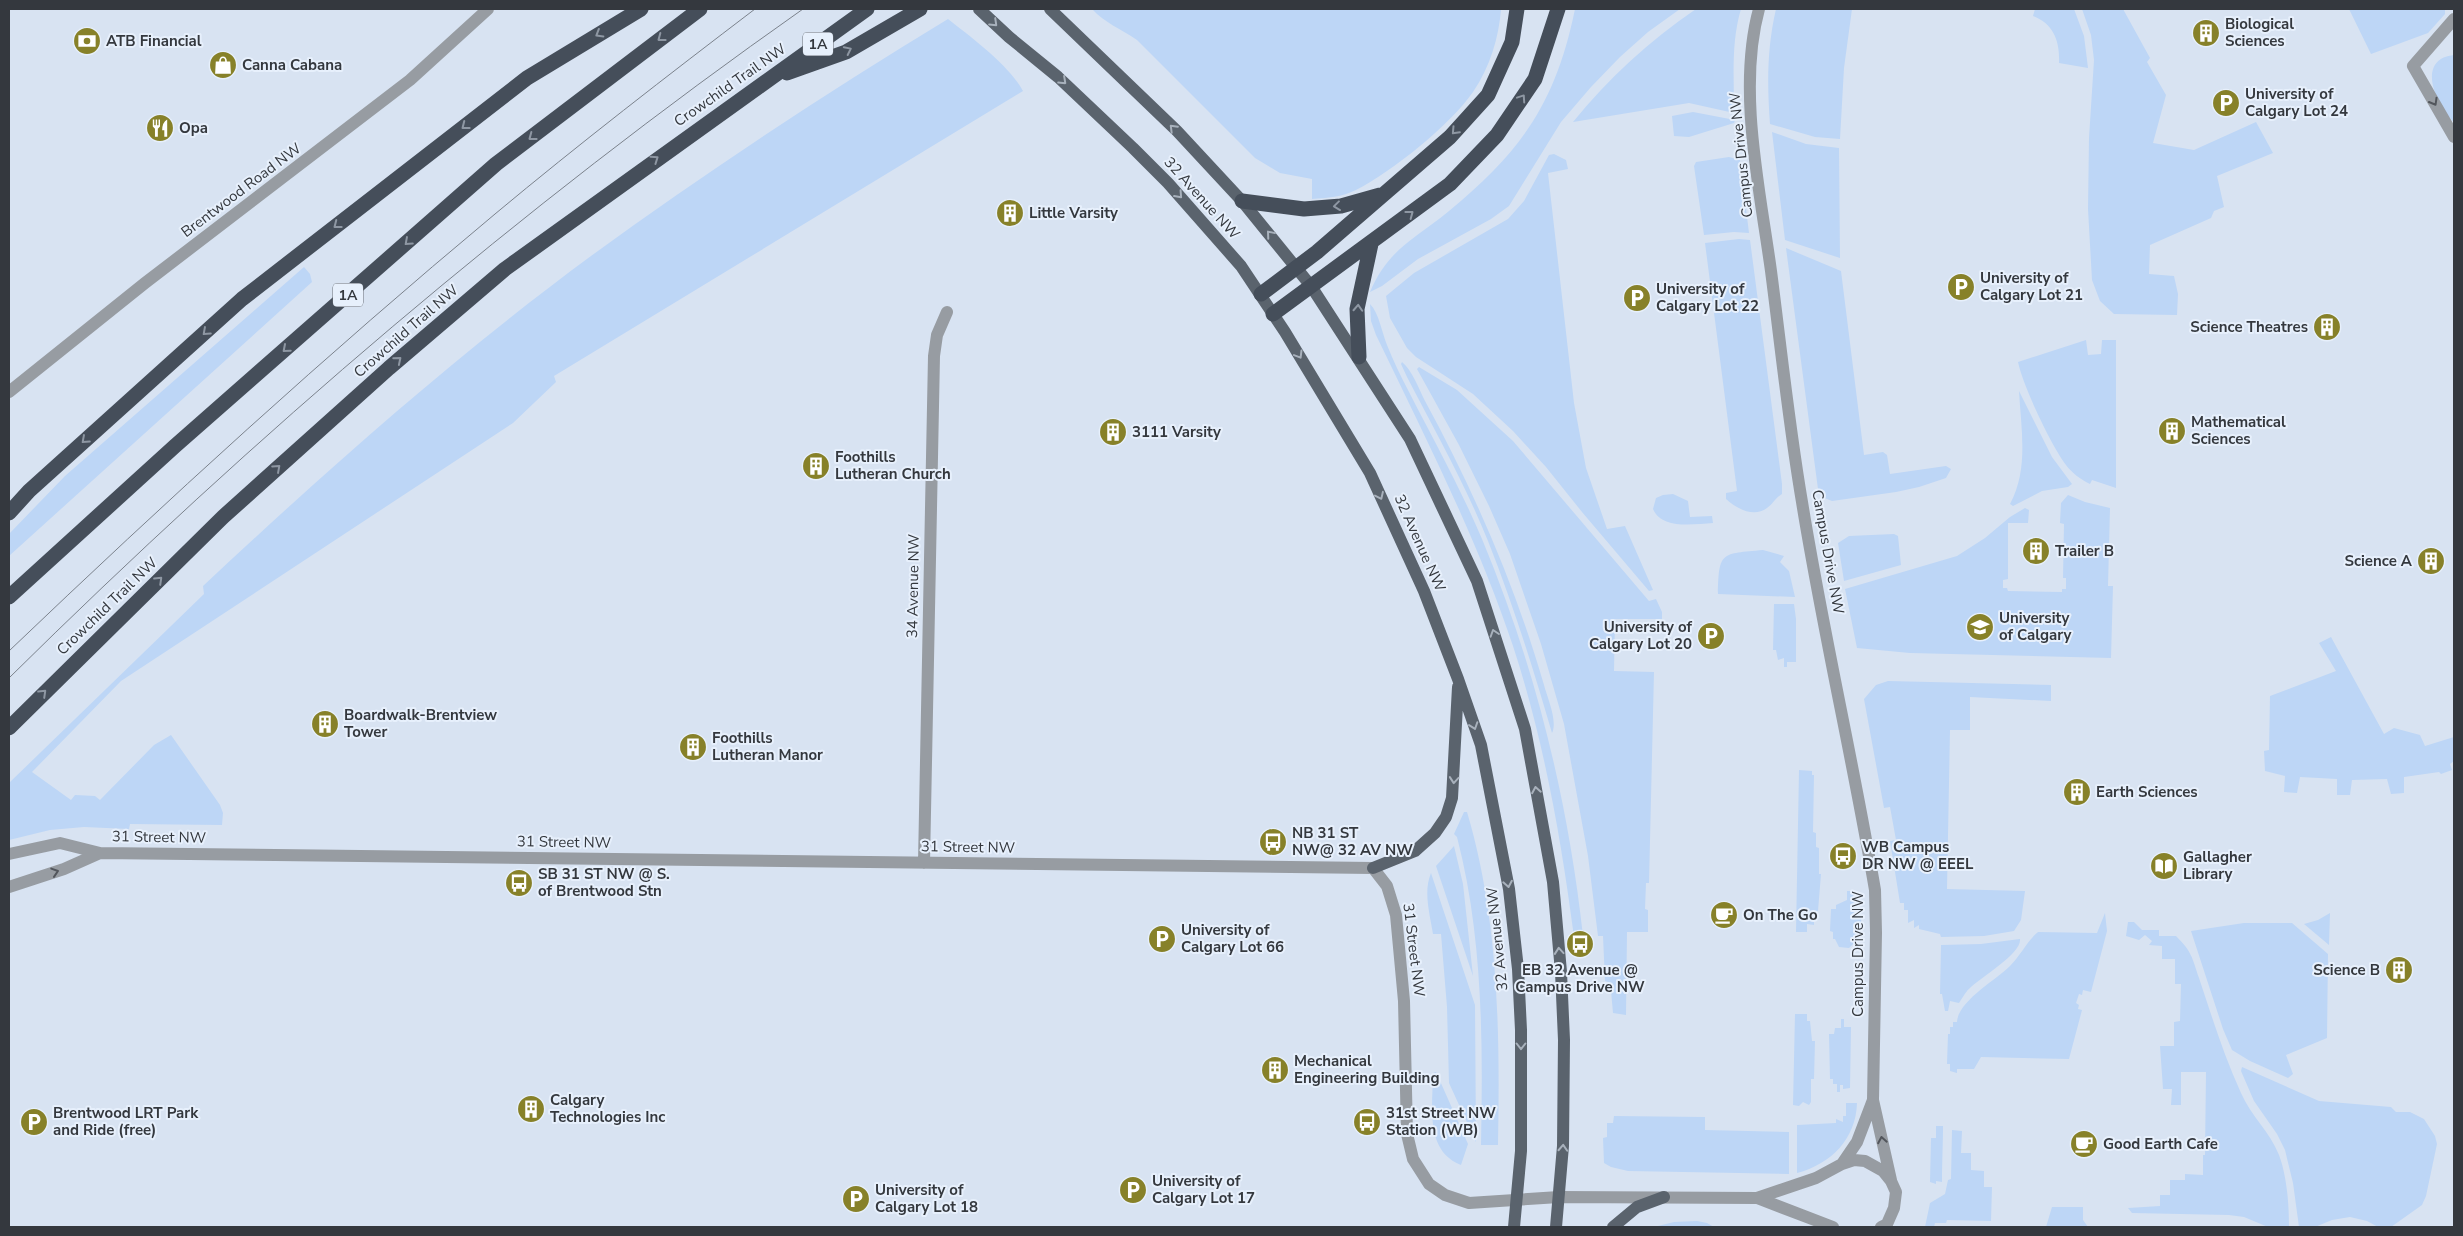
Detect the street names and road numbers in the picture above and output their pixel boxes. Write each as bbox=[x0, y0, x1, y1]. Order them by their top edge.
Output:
road number: 1A bbox=[803, 33, 833, 56]
street label: Crowchild Trail NW bbox=[670, 39, 790, 131]
street label: Campus Drive NW bbox=[1724, 91, 1758, 219]
street label: Brentwood Road NW bbox=[177, 138, 305, 242]
street label: 32 Avenue NW bbox=[1160, 153, 1245, 244]
street label: Crowchild Trail NW bbox=[349, 280, 463, 382]
road number: 1A bbox=[333, 284, 363, 306]
street label: Campus Drive NW bbox=[1807, 488, 1849, 616]
street label: 32 Avenue NW bbox=[1390, 491, 1451, 595]
street label: 34 Avenue NW bbox=[902, 533, 924, 638]
street label: Crowchild Trail NW bbox=[52, 552, 162, 659]
street label: 31 Street NW bbox=[112, 826, 207, 848]
street label: 31 Street NW bbox=[517, 831, 612, 853]
street label: 31 Street NW bbox=[921, 836, 1016, 858]
street label: 32 Avenue NW bbox=[1482, 886, 1512, 992]
street label: Campus Drive NW bbox=[1848, 891, 1868, 1017]
street label: 31 Street NW bbox=[1398, 902, 1430, 998]

